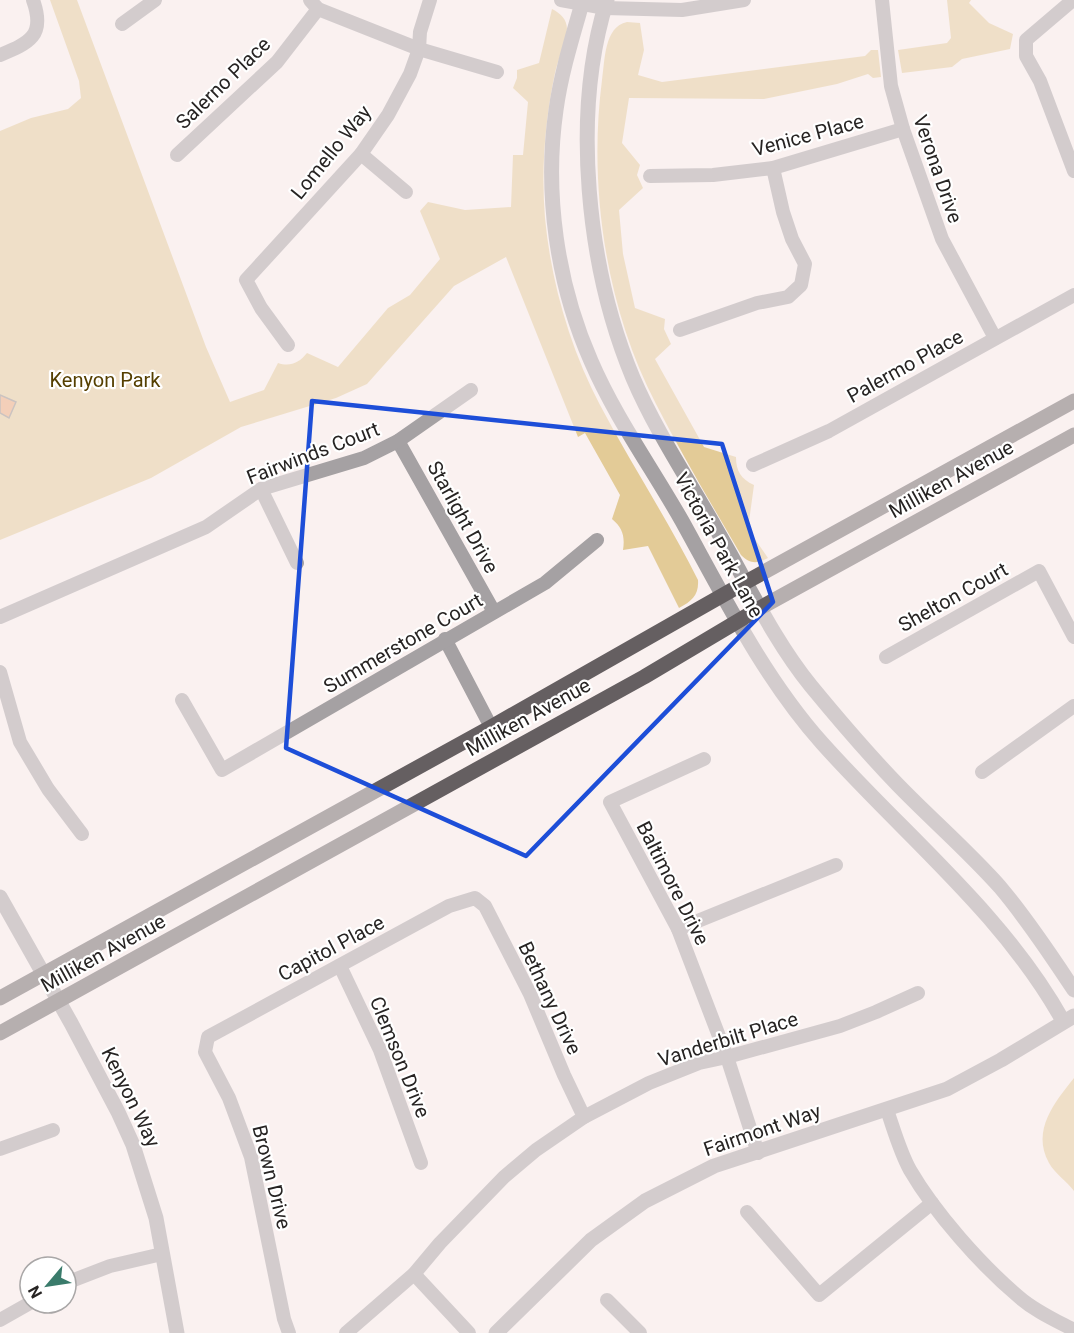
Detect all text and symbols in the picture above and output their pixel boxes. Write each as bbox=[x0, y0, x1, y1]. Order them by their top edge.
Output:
street label: Salerno Place bbox=[171, 32, 275, 134]
street label: Lomello Way bbox=[286, 100, 377, 204]
street label: Venice Place bbox=[750, 109, 866, 161]
street label: Verona Drive bbox=[908, 112, 968, 226]
street label: Palermo Place bbox=[843, 324, 967, 408]
park label: Kenyon Park bbox=[50, 368, 161, 392]
street label: Fairwinds Court bbox=[243, 417, 383, 489]
street label: Milliken Avenue bbox=[884, 435, 1018, 523]
street label: Starlight Drive bbox=[422, 457, 504, 577]
street label: Victoria Park Lane bbox=[669, 468, 769, 622]
street label: Shelton Court bbox=[894, 557, 1012, 637]
street label: Summerstone Court bbox=[319, 588, 487, 698]
street label: Milliken Avenue bbox=[461, 673, 595, 761]
street label: Baltimore Drive bbox=[632, 817, 714, 949]
street label: Milliken Avenue bbox=[36, 909, 170, 997]
street label: Capitol Place bbox=[274, 910, 388, 986]
street label: Bethany Drive bbox=[513, 938, 587, 1058]
street label: Clemson Drive bbox=[365, 993, 435, 1121]
street label: Vanderbilt Place bbox=[655, 1006, 801, 1072]
street label: Kenyon Way bbox=[96, 1043, 166, 1151]
street label: Fairmont Way bbox=[700, 1099, 824, 1161]
street label: Brown Drive bbox=[247, 1122, 297, 1232]
north arrow bbox=[18, 1255, 78, 1315]
text: N bbox=[24, 1282, 46, 1302]

